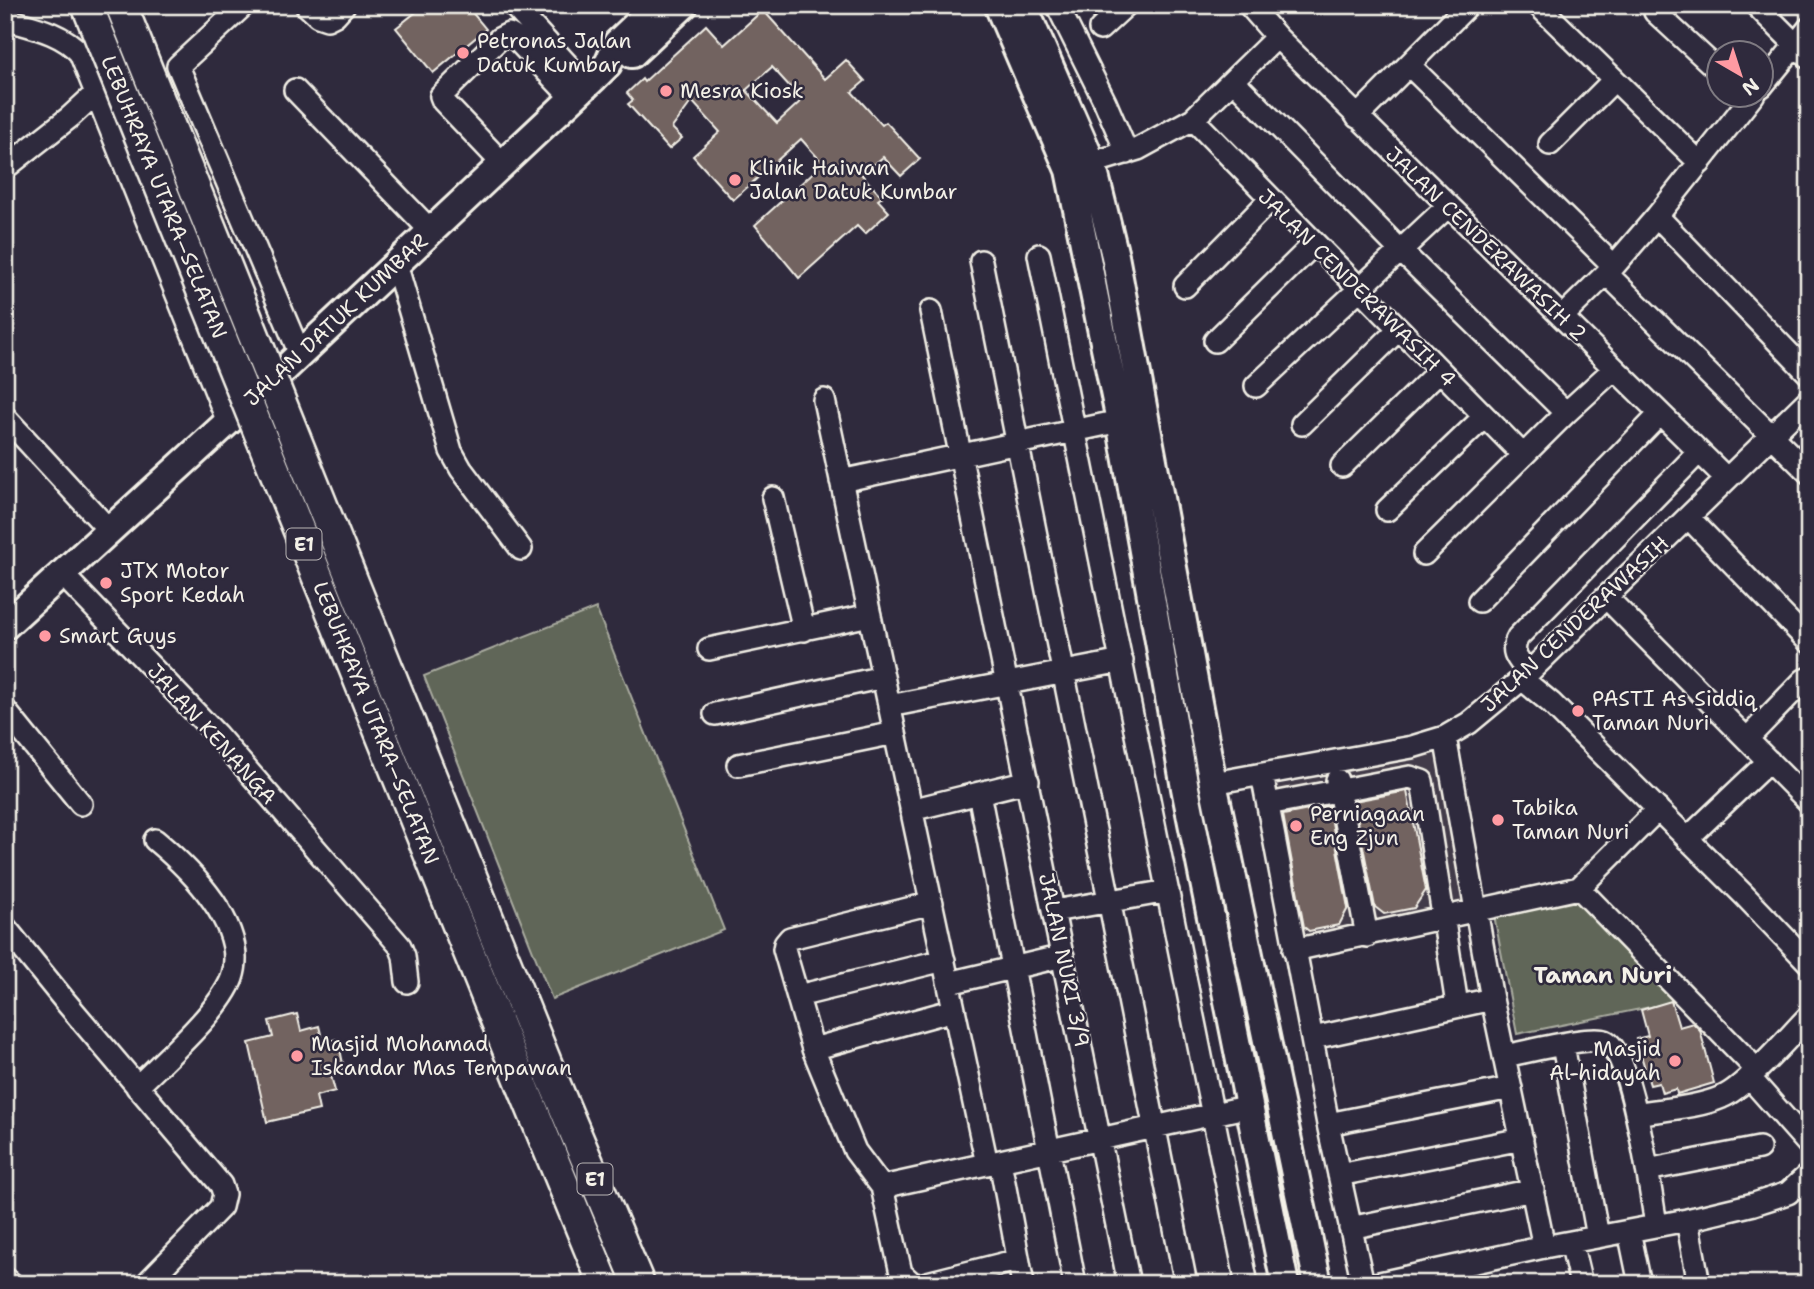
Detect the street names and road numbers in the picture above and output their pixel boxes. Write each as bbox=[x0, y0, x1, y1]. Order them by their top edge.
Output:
street label: LEBUHRAYA UTARA–SELATAN bbox=[94, 51, 234, 343]
street label: JALAN CENDERAWASIH 2 bbox=[1379, 140, 1593, 348]
street label: JALAN CENDERAWASIH 4 bbox=[1252, 183, 1462, 393]
street label: JALAN DATUK KUMBAR bbox=[238, 228, 434, 412]
road number: E1 bbox=[286, 528, 322, 559]
street label: JALAN CENDERAWASIH bbox=[1475, 529, 1675, 719]
street label: LEBUHRAYA UTARA–SELATAN bbox=[306, 577, 446, 869]
street label: JALAN KENANGA bbox=[141, 657, 283, 811]
street label: JALAN NURI 3/9 bbox=[1032, 870, 1096, 1050]
road number: E1 bbox=[578, 1163, 612, 1194]

